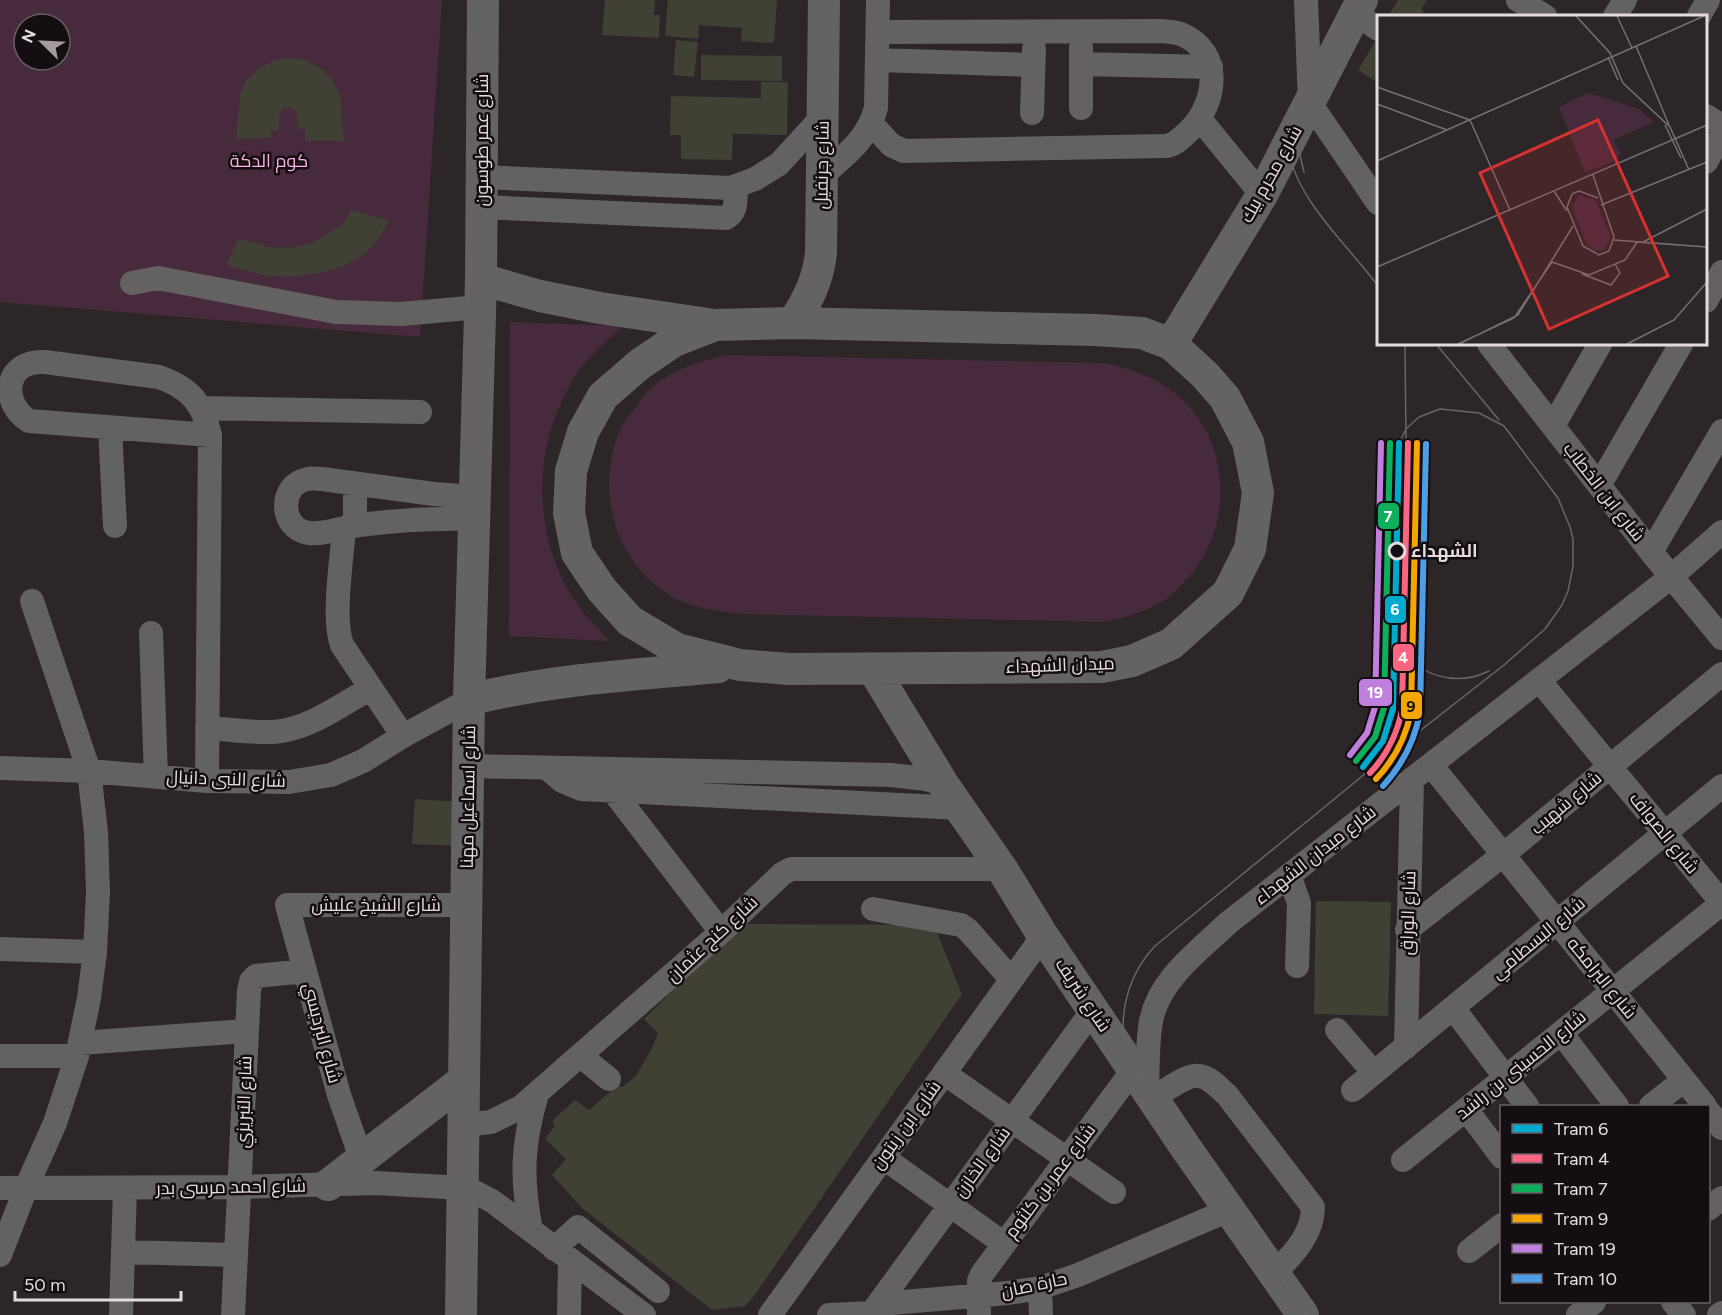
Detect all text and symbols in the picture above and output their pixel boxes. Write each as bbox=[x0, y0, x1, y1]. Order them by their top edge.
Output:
north arrow bbox=[12, 12, 72, 72]
inset map bbox=[1377, 15, 1707, 345]
text: N bbox=[18, 27, 40, 46]
street label: شارع عمر طوسون bbox=[471, 73, 494, 207]
street label: شارع جرنفيل bbox=[810, 120, 835, 210]
street label: شارع محرم بيك bbox=[1235, 122, 1308, 227]
park label: كوم الدكة bbox=[230, 150, 308, 173]
street label: شارع ابن الخطاب bbox=[1558, 438, 1650, 547]
line badge: 7 bbox=[1377, 502, 1400, 530]
text: 7 bbox=[1384, 507, 1393, 526]
place label: الشهداء bbox=[1411, 540, 1478, 562]
marker: الشهداء bbox=[1388, 542, 1406, 560]
line badge: 6 bbox=[1384, 595, 1407, 624]
text: 6 bbox=[1390, 600, 1400, 619]
line badge: 4 bbox=[1392, 643, 1415, 672]
text: 4 bbox=[1398, 648, 1408, 667]
street label: ميدان الشهداء bbox=[1005, 652, 1115, 678]
line badge: 19 bbox=[1358, 678, 1393, 707]
text: 19 bbox=[1367, 683, 1383, 702]
line badge: 9 bbox=[1400, 691, 1423, 720]
text: 9 bbox=[1406, 697, 1416, 716]
street label: شارع اسماعيل مهنا bbox=[456, 725, 481, 869]
street label: شارع النبى دانيال bbox=[166, 766, 286, 793]
street label: شارع شهيب bbox=[1526, 767, 1607, 840]
street label: شارع الصواف bbox=[1624, 788, 1703, 879]
street label: شارع ميدان الشهداء bbox=[1250, 801, 1381, 910]
street label: شارع الوراق bbox=[1396, 870, 1421, 956]
street label: شارع كنج عثمان bbox=[662, 891, 763, 988]
street label: شارع البسطامي bbox=[1486, 892, 1591, 986]
street label: شارع الشيخ عليش bbox=[311, 894, 441, 917]
street label: شارع البرامكه bbox=[1562, 933, 1642, 1024]
street label: شارع شريف bbox=[1049, 954, 1116, 1037]
street label: شارع البرديسي bbox=[296, 980, 346, 1086]
street label: شارع الحسينى بن راشد bbox=[1451, 1006, 1591, 1125]
street label: شارع التبريزي bbox=[231, 1055, 260, 1149]
street label: شارع ابن زيتون bbox=[866, 1076, 946, 1174]
legend bbox=[1500, 1105, 1710, 1303]
text: Tram 6 bbox=[1554, 1118, 1608, 1140]
street label: شارع عمر بن كلثوم bbox=[1000, 1119, 1101, 1243]
street label: شارع الخازن bbox=[949, 1122, 1016, 1202]
text: Tram 4 bbox=[1554, 1148, 1609, 1170]
street label: شارع احمد مرسى بدر bbox=[155, 1175, 306, 1200]
text: Tram 7 bbox=[1554, 1178, 1608, 1200]
text: Tram 9 bbox=[1554, 1208, 1608, 1230]
text: Tram 19 bbox=[1554, 1238, 1616, 1260]
scale bar bbox=[15, 1264, 182, 1302]
street label: حارة صان bbox=[999, 1267, 1069, 1303]
text: Tram 10 bbox=[1554, 1268, 1617, 1290]
text: 50 m bbox=[24, 1274, 66, 1296]

